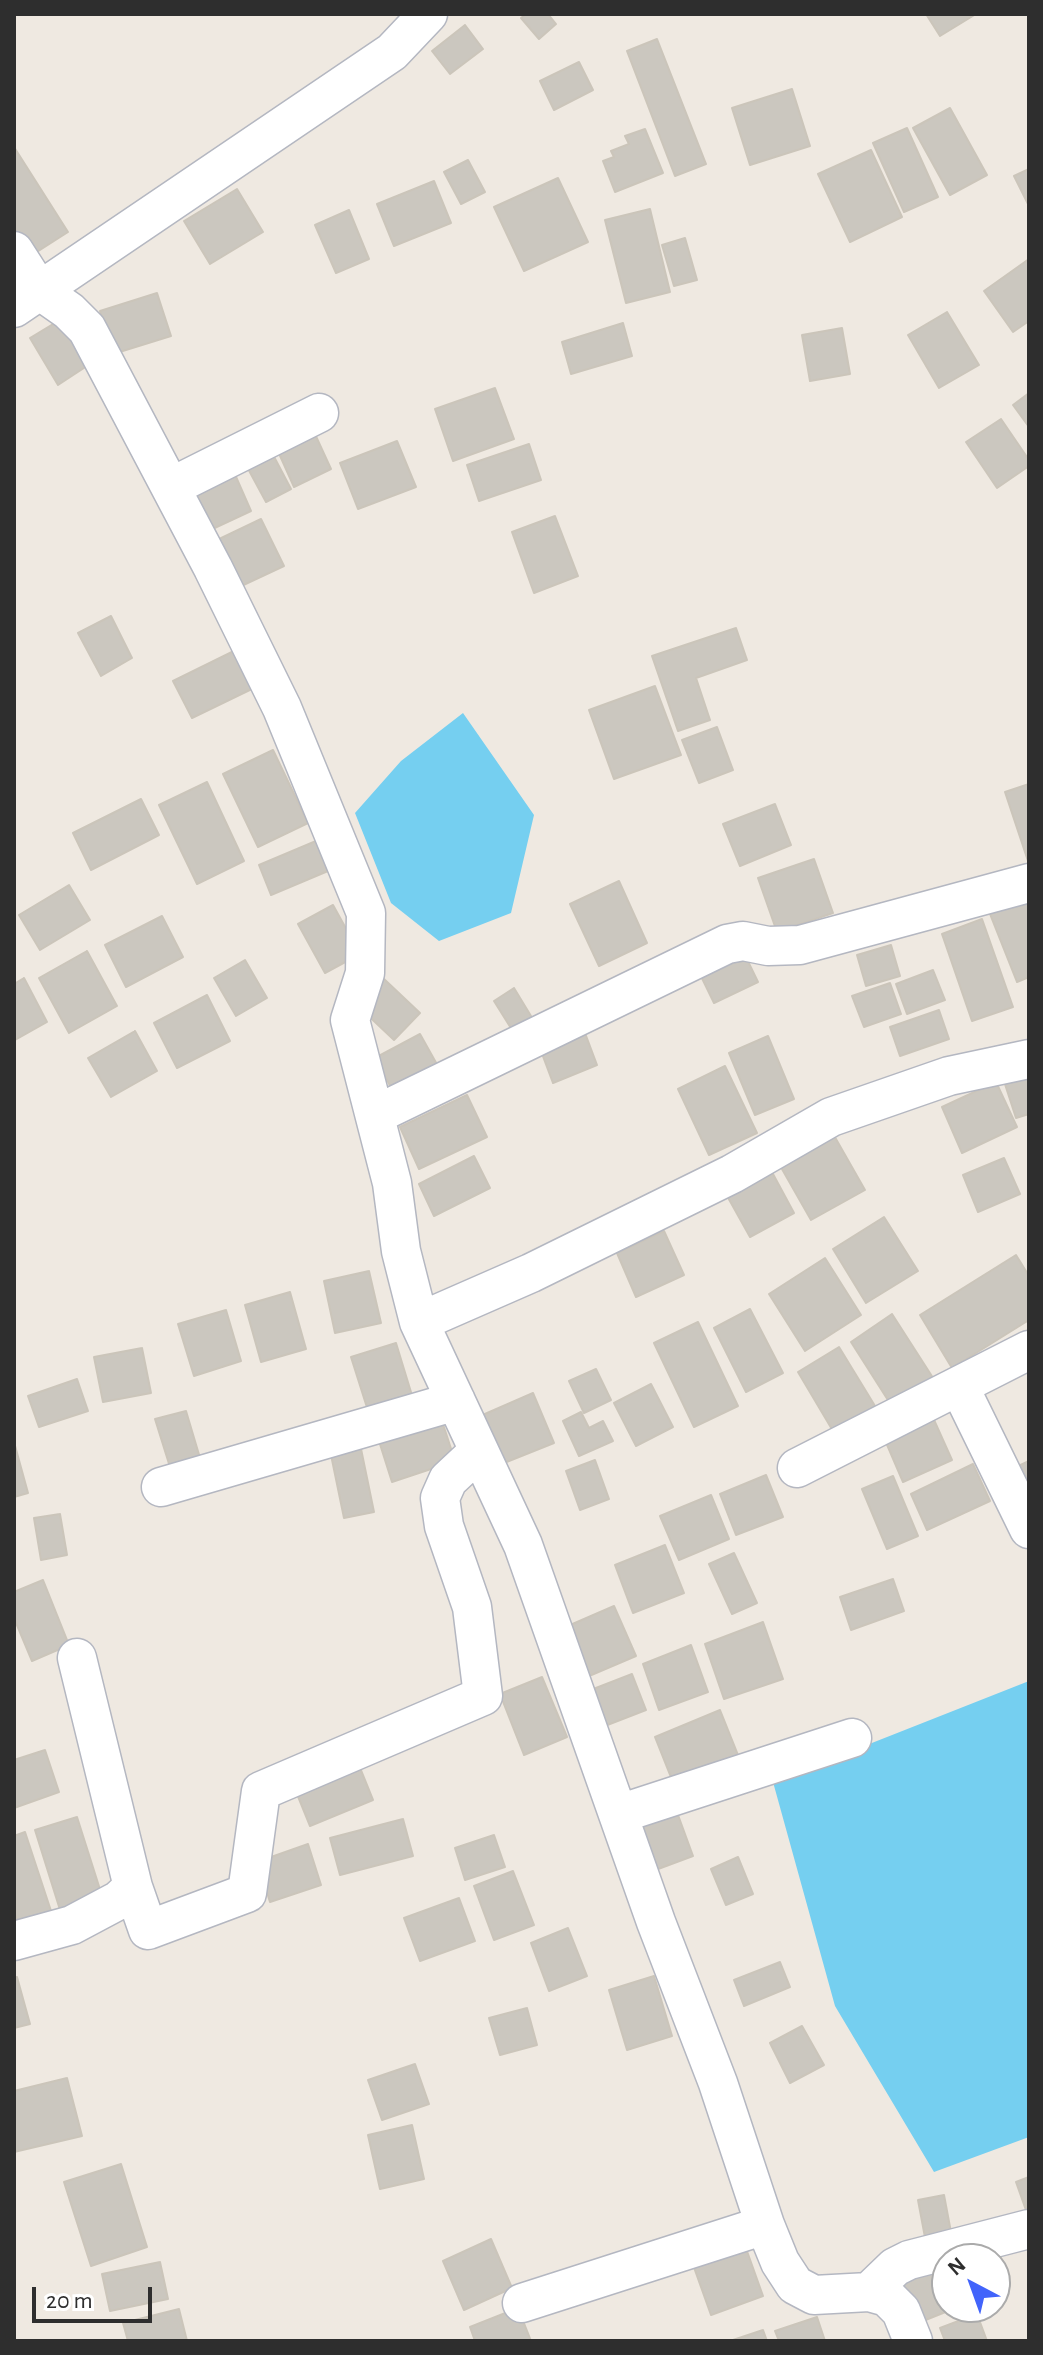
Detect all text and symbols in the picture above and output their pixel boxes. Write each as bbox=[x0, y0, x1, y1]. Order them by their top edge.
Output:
north arrow bbox=[931, 2243, 1011, 2323]
text: N bbox=[944, 2253, 970, 2280]
scale bar bbox=[36, 2271, 156, 2321]
text: 20 m bbox=[46, 2289, 93, 2313]

